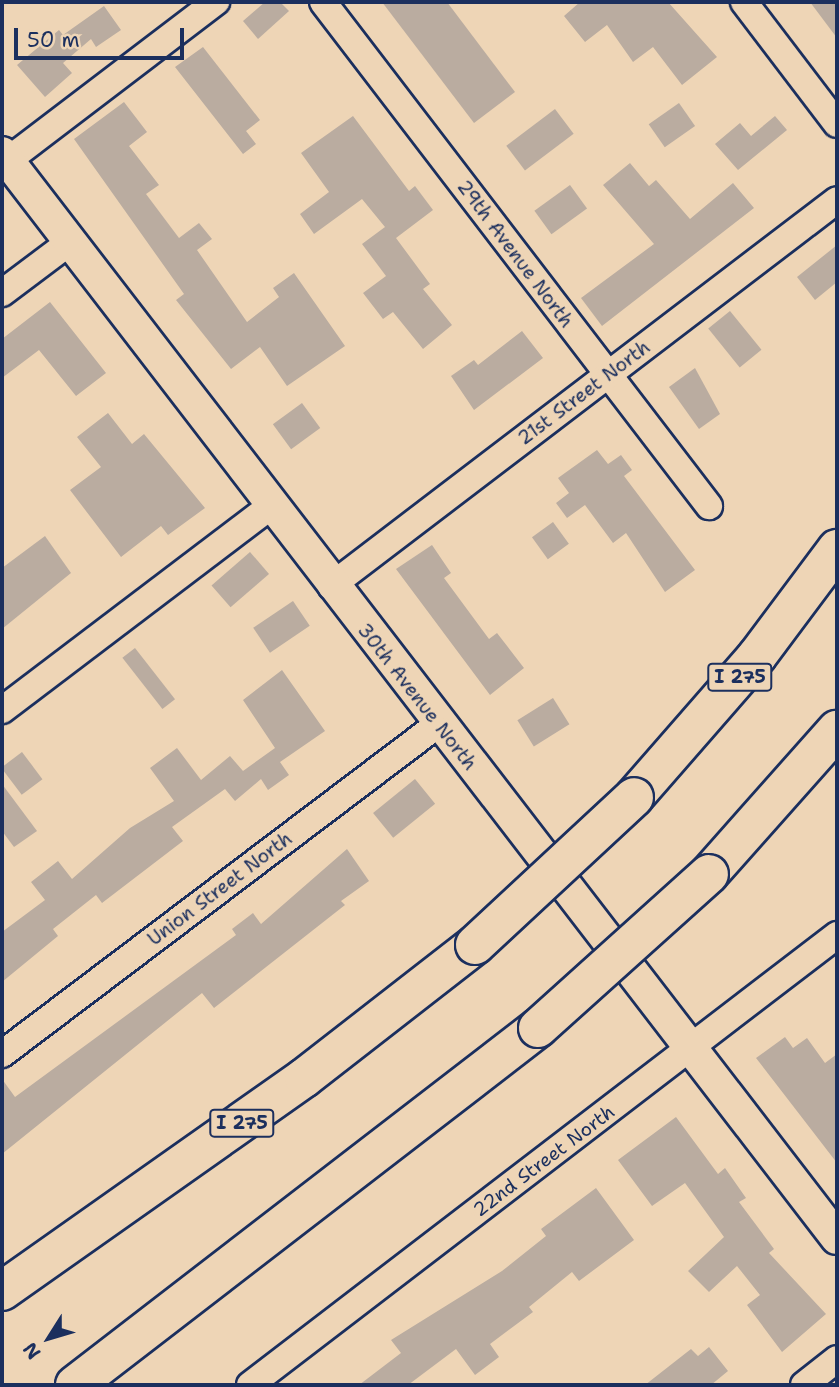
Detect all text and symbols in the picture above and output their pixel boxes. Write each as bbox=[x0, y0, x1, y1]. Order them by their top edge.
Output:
scale bar bbox=[18, 14, 187, 58]
text: 50 m bbox=[27, 26, 80, 54]
street label: 29th Avenue North bbox=[452, 176, 578, 332]
street label: 21st Street North bbox=[513, 336, 655, 450]
street label: 30th Avenue North bbox=[353, 619, 481, 775]
road number: I 275 bbox=[707, 662, 773, 692]
street label: Union Street North bbox=[143, 827, 297, 951]
street label: 22nd Street North bbox=[469, 1100, 619, 1222]
road number: I 275 bbox=[209, 1108, 275, 1138]
north arrow bbox=[14, 1303, 84, 1373]
text: N bbox=[17, 1337, 46, 1364]

